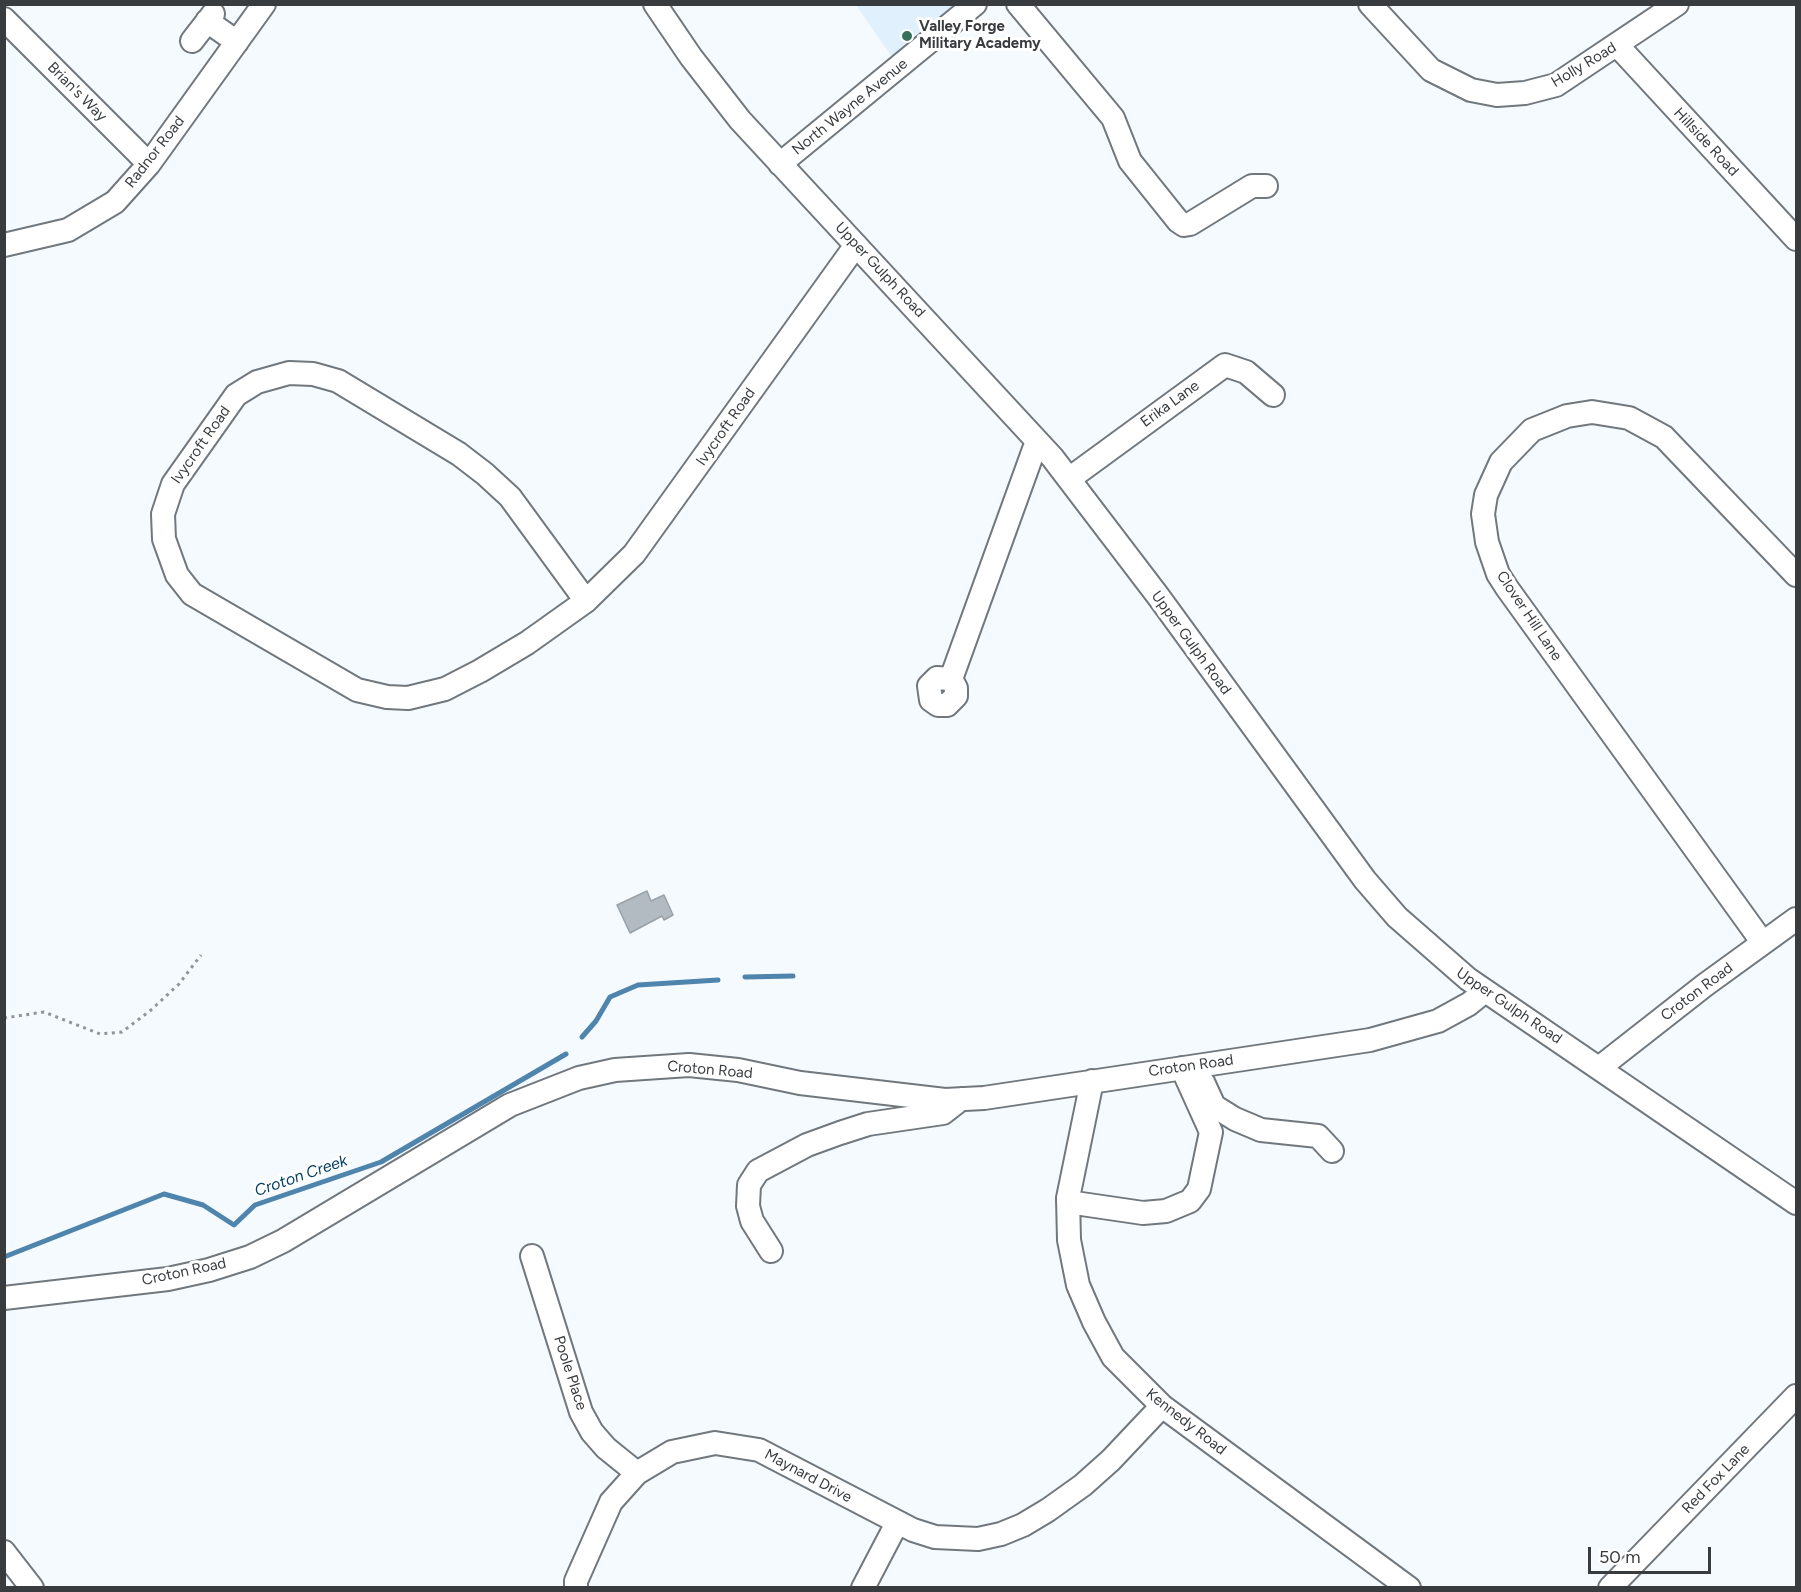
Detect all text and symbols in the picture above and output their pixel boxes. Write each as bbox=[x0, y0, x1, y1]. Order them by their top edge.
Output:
place label: Valley Forge Military Academy bbox=[919, 18, 1041, 53]
marker: Valley Forge Military Academy bbox=[900, 29, 914, 43]
street label: Holly Road bbox=[1548, 39, 1620, 91]
street label: North Wayne Avenue bbox=[789, 55, 911, 159]
street label: Brian's Way bbox=[44, 59, 110, 125]
street label: Hillside Road bbox=[1670, 104, 1742, 180]
street label: Radnor Road bbox=[121, 112, 189, 192]
street label: Upper Gulph Road bbox=[831, 219, 929, 321]
street label: Erika Lane bbox=[1137, 377, 1203, 431]
street label: Ivycroft Road bbox=[693, 385, 759, 469]
street label: Ivycroft Road bbox=[168, 403, 234, 487]
street label: Clover Hill Lane bbox=[1492, 568, 1566, 664]
street label: Upper Gulph Road bbox=[1147, 588, 1235, 698]
street label: Croton Road bbox=[1657, 959, 1737, 1025]
street label: Upper Gulph Road bbox=[1453, 964, 1565, 1048]
street label: Croton Road bbox=[1147, 1051, 1235, 1081]
street label: Croton Road bbox=[667, 1057, 753, 1083]
water label: Croton Creek bbox=[252, 1151, 350, 1201]
street label: Croton Road bbox=[140, 1254, 228, 1290]
street label: Poole Place bbox=[550, 1334, 590, 1412]
street label: Kennedy Road bbox=[1142, 1385, 1230, 1459]
street label: Red Fox Lane bbox=[1678, 1441, 1754, 1517]
street label: Maynard Drive bbox=[761, 1445, 855, 1507]
scale bar bbox=[1591, 1535, 1714, 1573]
text: 50 m bbox=[1599, 1546, 1641, 1568]

